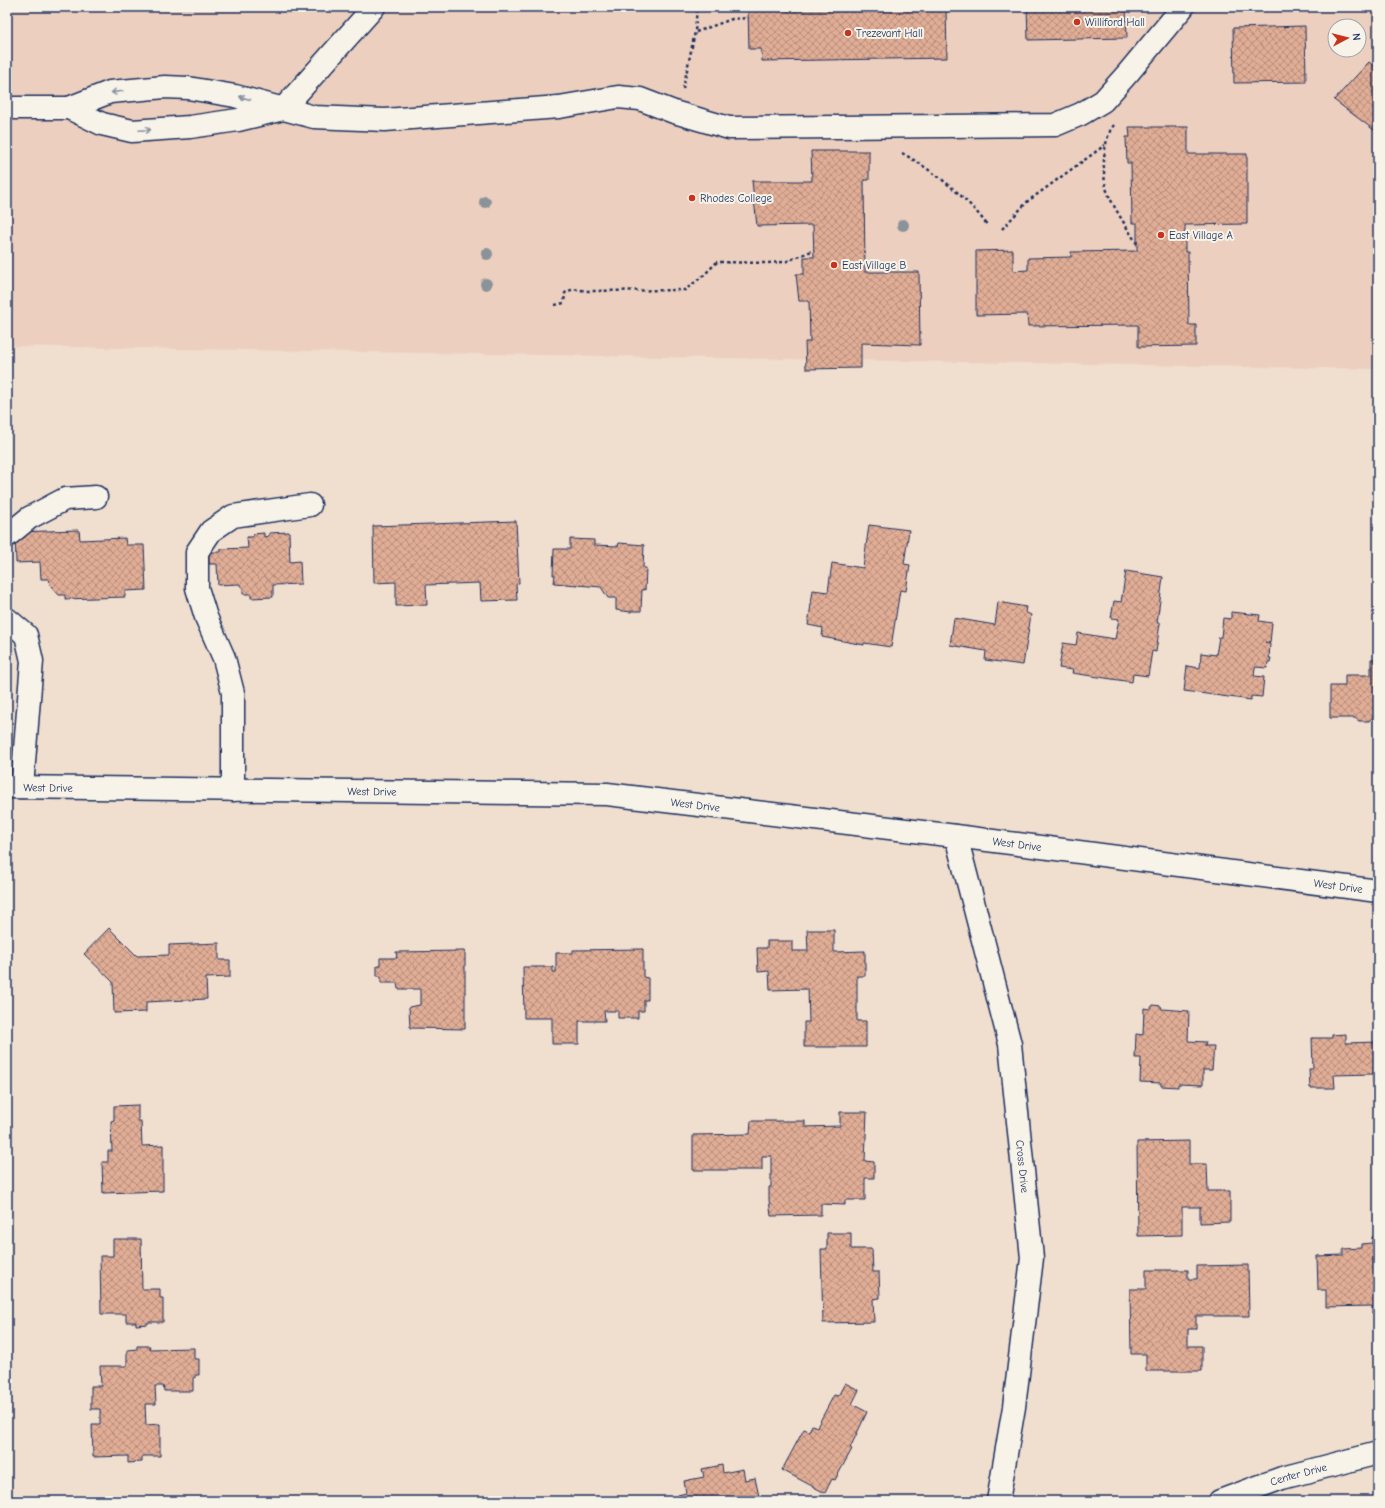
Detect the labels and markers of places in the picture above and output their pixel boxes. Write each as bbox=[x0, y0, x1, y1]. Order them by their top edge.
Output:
place label: Williford Hall bbox=[1085, 16, 1145, 29]
marker: Williford Hall bbox=[1072, 17, 1082, 27]
place label: Trezevant Hall bbox=[856, 27, 923, 40]
marker: Trezevant Hall bbox=[843, 28, 853, 38]
place label: Rhodes College bbox=[700, 192, 773, 205]
marker: Rhodes College bbox=[687, 193, 697, 203]
place label: East Village A bbox=[1169, 229, 1234, 242]
marker: East Village A bbox=[1156, 230, 1166, 240]
place label: East Village B bbox=[842, 259, 907, 272]
marker: East Village B bbox=[829, 260, 839, 270]

